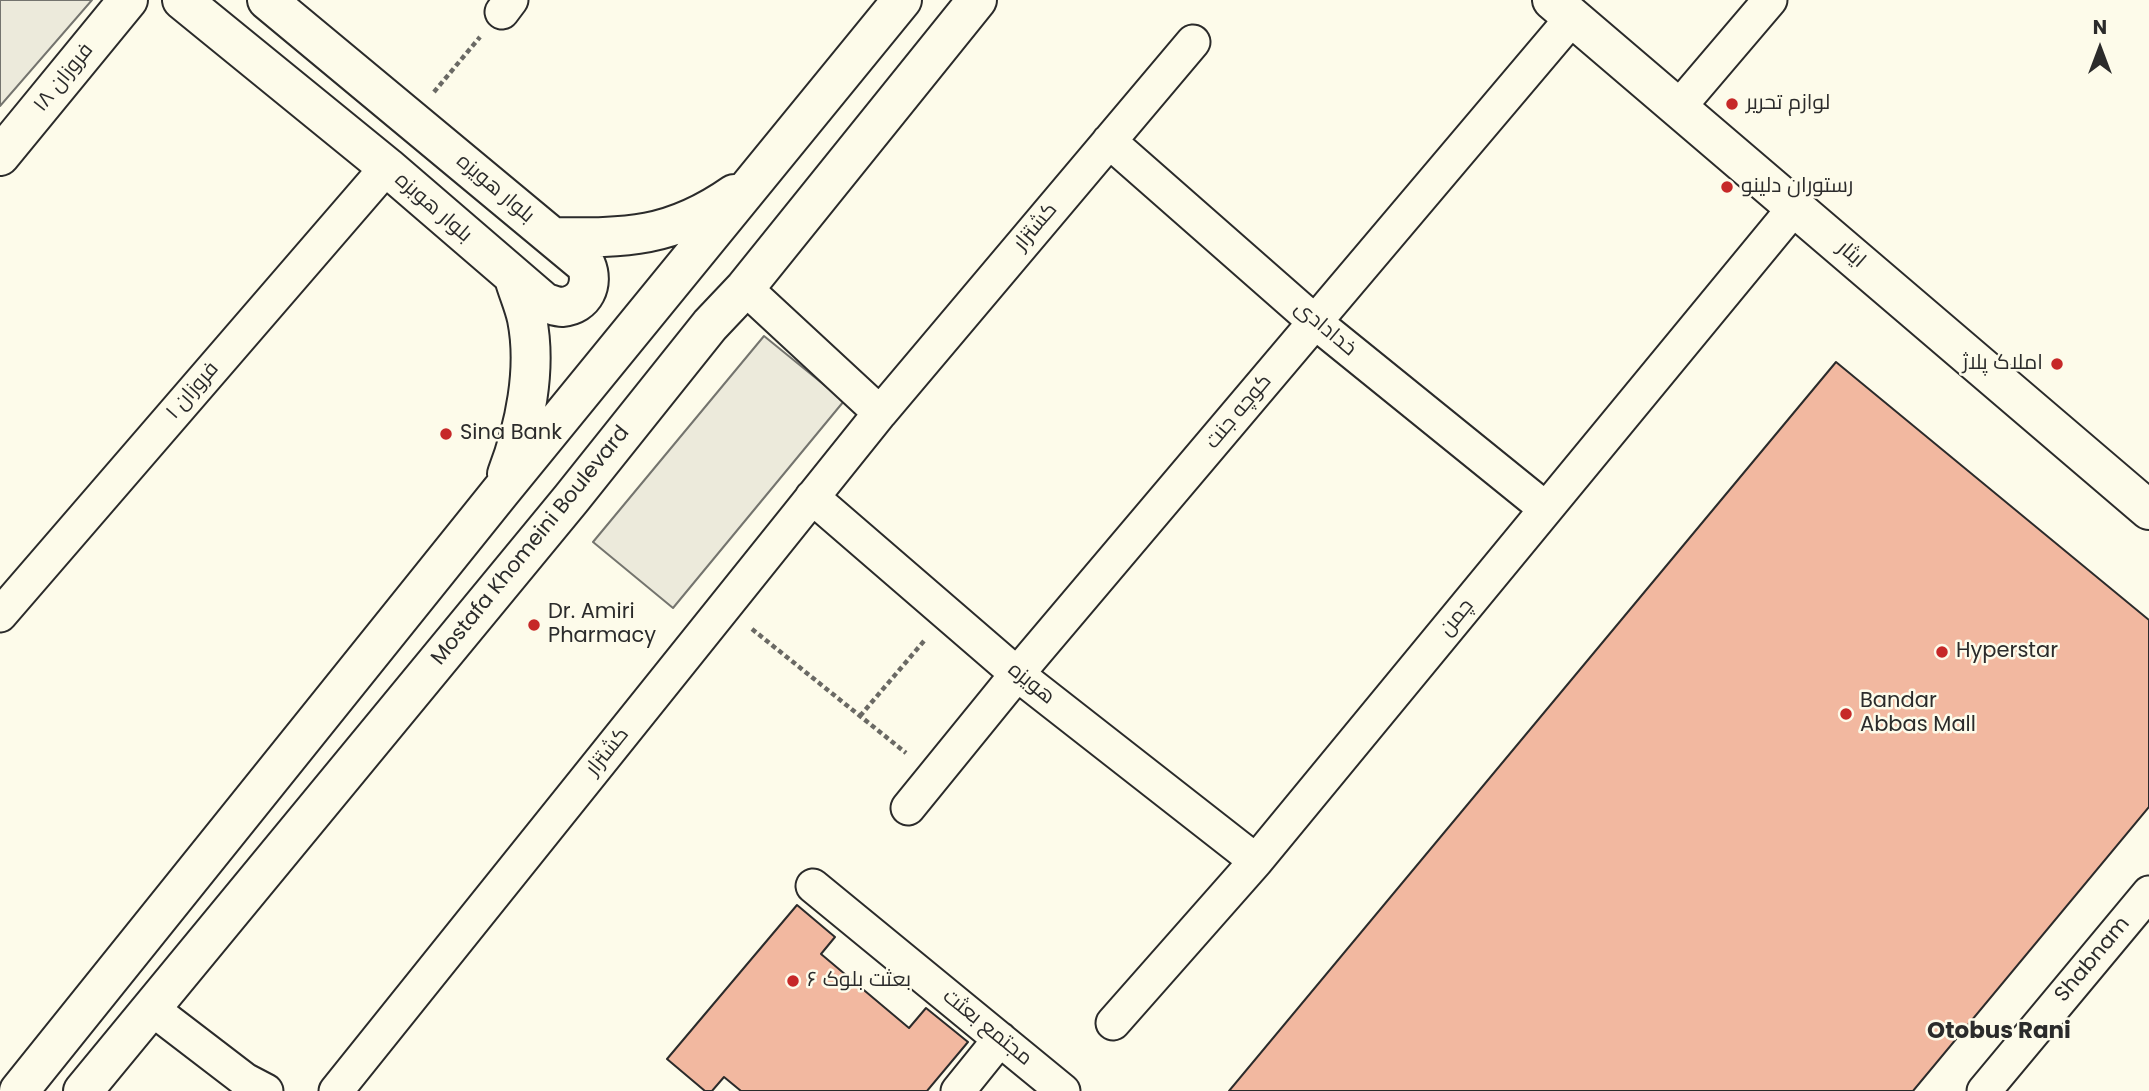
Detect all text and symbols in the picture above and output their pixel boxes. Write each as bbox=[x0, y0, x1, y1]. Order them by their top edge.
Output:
north arrow bbox=[2065, 14, 2135, 84]
text: N bbox=[2093, 14, 2107, 41]
street label: فروزان ۱۸ bbox=[29, 39, 99, 117]
place label: لوازم تحریر bbox=[1746, 91, 1830, 117]
marker: لوازم تحریر bbox=[1724, 96, 1740, 112]
street label: بلوار هویزه bbox=[451, 149, 539, 229]
street label: بلوار هوبزه bbox=[389, 168, 477, 248]
place label: رستوران دلینو bbox=[1741, 174, 1853, 200]
marker: رستوران دلینو bbox=[1719, 179, 1735, 195]
street label: کشتزار bbox=[1009, 198, 1063, 256]
street label: ایثار bbox=[1832, 236, 1870, 274]
street label: خدادادی bbox=[1289, 296, 1361, 362]
place label: املاک پلاژ bbox=[1962, 351, 2043, 377]
marker: املاک پلاژ bbox=[2049, 356, 2065, 372]
street label: فروزان ۱ bbox=[161, 357, 225, 425]
street label: کوچه جنت bbox=[1201, 370, 1277, 454]
street label: Mostafa Khomeini Boulevard bbox=[427, 421, 635, 671]
place label: Sina Bank bbox=[460, 421, 562, 447]
marker: Sina Bank bbox=[438, 426, 454, 442]
street label: چمن bbox=[1434, 594, 1480, 642]
place label: Dr. Amiri Pharmacy bbox=[548, 600, 656, 650]
marker: Dr. Amiri Pharmacy bbox=[526, 617, 542, 633]
place label: Hyperstar bbox=[1956, 639, 2058, 665]
marker: Hyperstar bbox=[1934, 644, 1950, 660]
street label: هویزه bbox=[1002, 658, 1060, 710]
place label: Bandar Abbas Mall bbox=[1860, 689, 1976, 739]
marker: Bandar Abbas Mall bbox=[1838, 706, 1854, 722]
street label: کشتزار bbox=[581, 723, 635, 781]
street label: Shabnam bbox=[2050, 912, 2136, 1008]
place label: بعثت بلوک ۶ bbox=[807, 968, 911, 994]
marker: بعثت بلوک ۶ bbox=[785, 973, 801, 989]
street label: مجتمع بعثت bbox=[937, 984, 1037, 1072]
district label: Otobus Rani bbox=[1927, 1018, 2071, 1046]

